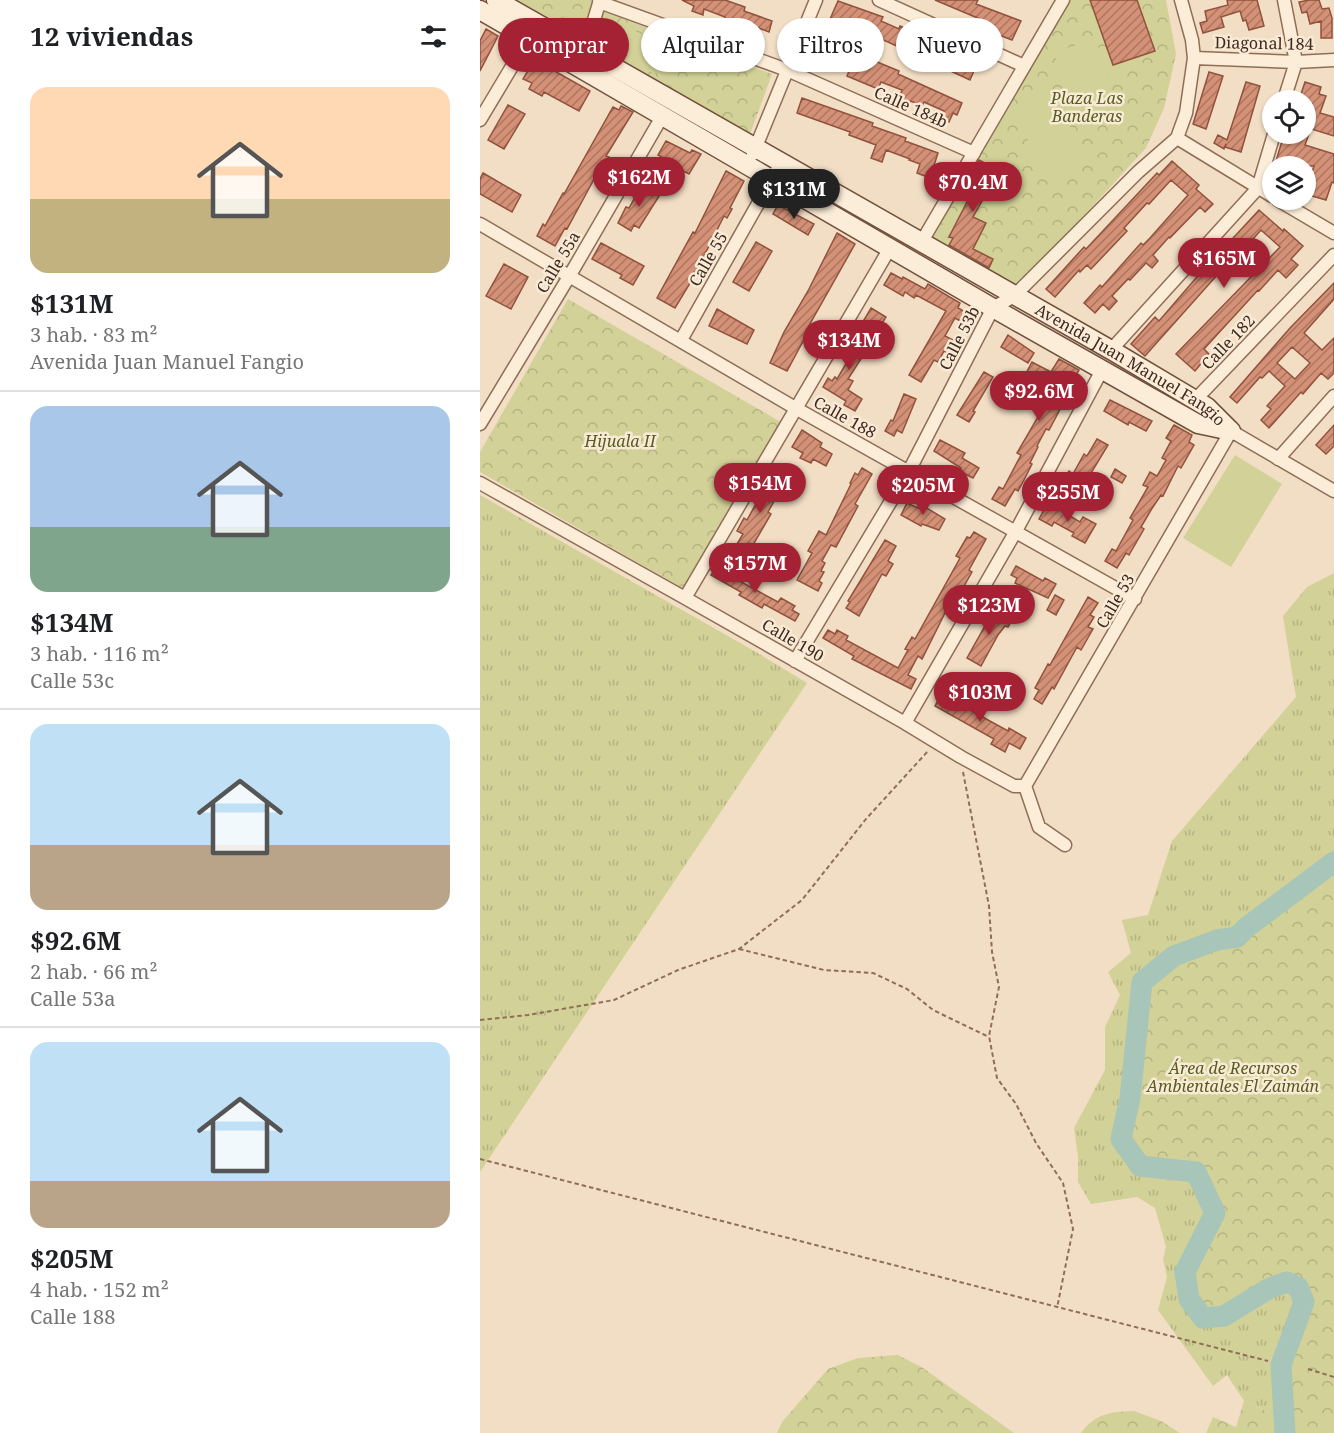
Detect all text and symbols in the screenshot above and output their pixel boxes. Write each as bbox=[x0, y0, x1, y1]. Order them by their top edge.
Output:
text: 12 viviendas bbox=[30, 18, 193, 54]
chip: Comprar bbox=[498, 18, 629, 72]
chip: Alquilar bbox=[641, 18, 765, 72]
chip: Filtros bbox=[777, 18, 884, 72]
chip: Nuevo bbox=[896, 18, 1003, 72]
icon: filters bbox=[417, 20, 450, 53]
street label: Diagonal 184 bbox=[1214, 31, 1314, 55]
street label: Calle 184b bbox=[871, 81, 951, 133]
park label: Plaza Las Banderas bbox=[1050, 87, 1123, 127]
map controls bbox=[1262, 90, 1316, 210]
button: locate bbox=[1262, 90, 1316, 144]
icon: home bbox=[186, 126, 294, 234]
button: layers bbox=[1262, 156, 1316, 210]
pin: $162M bbox=[597, 157, 681, 208]
pin: $70.4M bbox=[924, 162, 1022, 213]
text: $162M bbox=[607, 163, 671, 190]
text: $70.4M bbox=[938, 168, 1008, 195]
pin: $131M bbox=[752, 169, 836, 220]
text: $131M bbox=[762, 175, 826, 202]
street label: Calle 55a bbox=[531, 227, 585, 297]
street label: Calle 55 bbox=[684, 228, 732, 290]
pin: $165M bbox=[1182, 238, 1266, 289]
text: $165M bbox=[1192, 244, 1256, 271]
text: $131M bbox=[30, 285, 114, 321]
street label: Avenida Juan Manuel Fangio bbox=[1031, 298, 1231, 431]
street label: Calle 53b bbox=[933, 302, 985, 374]
street label: Calle 182 bbox=[1196, 310, 1260, 374]
pin: $134M bbox=[807, 320, 891, 371]
text: 3 hab. · 83 m² bbox=[30, 321, 157, 348]
text: $134M bbox=[817, 326, 881, 353]
text: Avenida Juan Manuel Fangio bbox=[30, 348, 304, 375]
pin: $92.6M bbox=[990, 371, 1088, 422]
text: $92.6M bbox=[1004, 377, 1074, 404]
street label: Calle 188 bbox=[810, 391, 880, 443]
park label: Hijuala II bbox=[583, 430, 657, 452]
icon: home bbox=[186, 445, 294, 553]
pin: $154M bbox=[718, 463, 802, 514]
pin: $205M bbox=[881, 465, 965, 516]
text: $154M bbox=[728, 469, 792, 496]
text: $205M bbox=[891, 471, 955, 498]
pin: $255M bbox=[1026, 472, 1110, 523]
text: $255M bbox=[1036, 478, 1100, 505]
pin: $157M bbox=[713, 543, 797, 594]
text: $157M bbox=[723, 549, 787, 576]
street label: Calle 53 bbox=[1091, 570, 1139, 632]
pin: $123M bbox=[947, 585, 1031, 636]
text: $123M bbox=[957, 591, 1021, 618]
text: $134M bbox=[30, 604, 114, 640]
street label: Calle 190 bbox=[758, 613, 828, 667]
text: 3 hab. · 116 m² bbox=[30, 640, 169, 667]
text: Calle 53c bbox=[30, 667, 114, 694]
pin: $103M bbox=[938, 672, 1022, 723]
text: $103M bbox=[948, 678, 1012, 705]
icon: home bbox=[186, 763, 294, 871]
text: $92.6M bbox=[30, 922, 121, 958]
text: 2 hab. · 66 m² bbox=[30, 958, 157, 985]
text: Calle 53a bbox=[30, 985, 115, 1012]
park label: Área de Recursos Ambientales El Zaimán bbox=[1146, 1057, 1320, 1097]
icon: home bbox=[186, 1081, 294, 1189]
text: $205M bbox=[30, 1240, 114, 1276]
text: 4 hab. · 152 m² bbox=[30, 1276, 169, 1303]
text: Calle 188 bbox=[30, 1303, 115, 1330]

